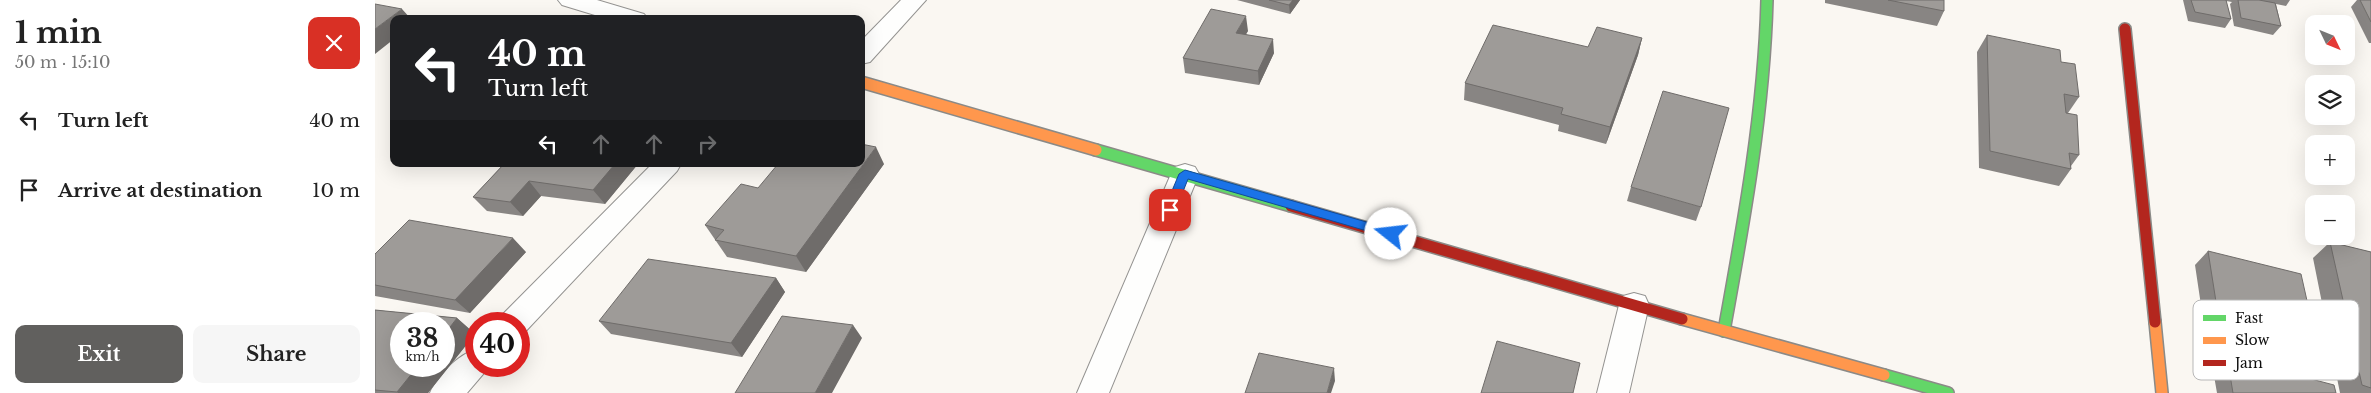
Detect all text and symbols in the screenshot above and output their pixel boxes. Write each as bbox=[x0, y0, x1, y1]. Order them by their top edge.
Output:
text: 1 min bbox=[15, 14, 102, 51]
north arrow bbox=[2305, 15, 2355, 65]
map controls bbox=[2305, 15, 2355, 245]
button: close bbox=[308, 17, 360, 69]
text: 40 m bbox=[488, 32, 586, 75]
icon: left bbox=[405, 35, 470, 100]
text: 50 m · 15:10 bbox=[15, 52, 110, 72]
text: Turn left bbox=[488, 75, 588, 102]
button: layers bbox=[2305, 75, 2355, 125]
icon: left bbox=[15, 106, 43, 134]
text: Turn left bbox=[58, 109, 149, 132]
text: 40 m bbox=[309, 109, 360, 132]
icon: left bbox=[534, 130, 562, 158]
icon: ahead bbox=[587, 130, 615, 158]
icon: ahead bbox=[640, 130, 668, 158]
icon: right bbox=[693, 130, 721, 158]
button: + bbox=[2305, 135, 2355, 185]
icon: arrive bbox=[15, 176, 43, 204]
text: Arrive at destination bbox=[58, 179, 262, 202]
text: 10 m bbox=[312, 179, 360, 202]
pin bbox=[1149, 189, 1191, 231]
button: − bbox=[2305, 195, 2355, 245]
icon: arrive bbox=[1156, 196, 1184, 224]
position arrow bbox=[1364, 207, 1416, 259]
legend bbox=[2193, 300, 2359, 380]
text: Fast bbox=[2235, 309, 2264, 327]
speed limit sign: 40 bbox=[465, 312, 530, 377]
text: 38 bbox=[407, 323, 438, 354]
button: Exit bbox=[15, 325, 183, 383]
button: Share bbox=[193, 325, 360, 383]
text: Slow bbox=[2235, 331, 2269, 349]
text: km/h bbox=[405, 349, 440, 364]
text: Jam bbox=[2233, 354, 2263, 372]

